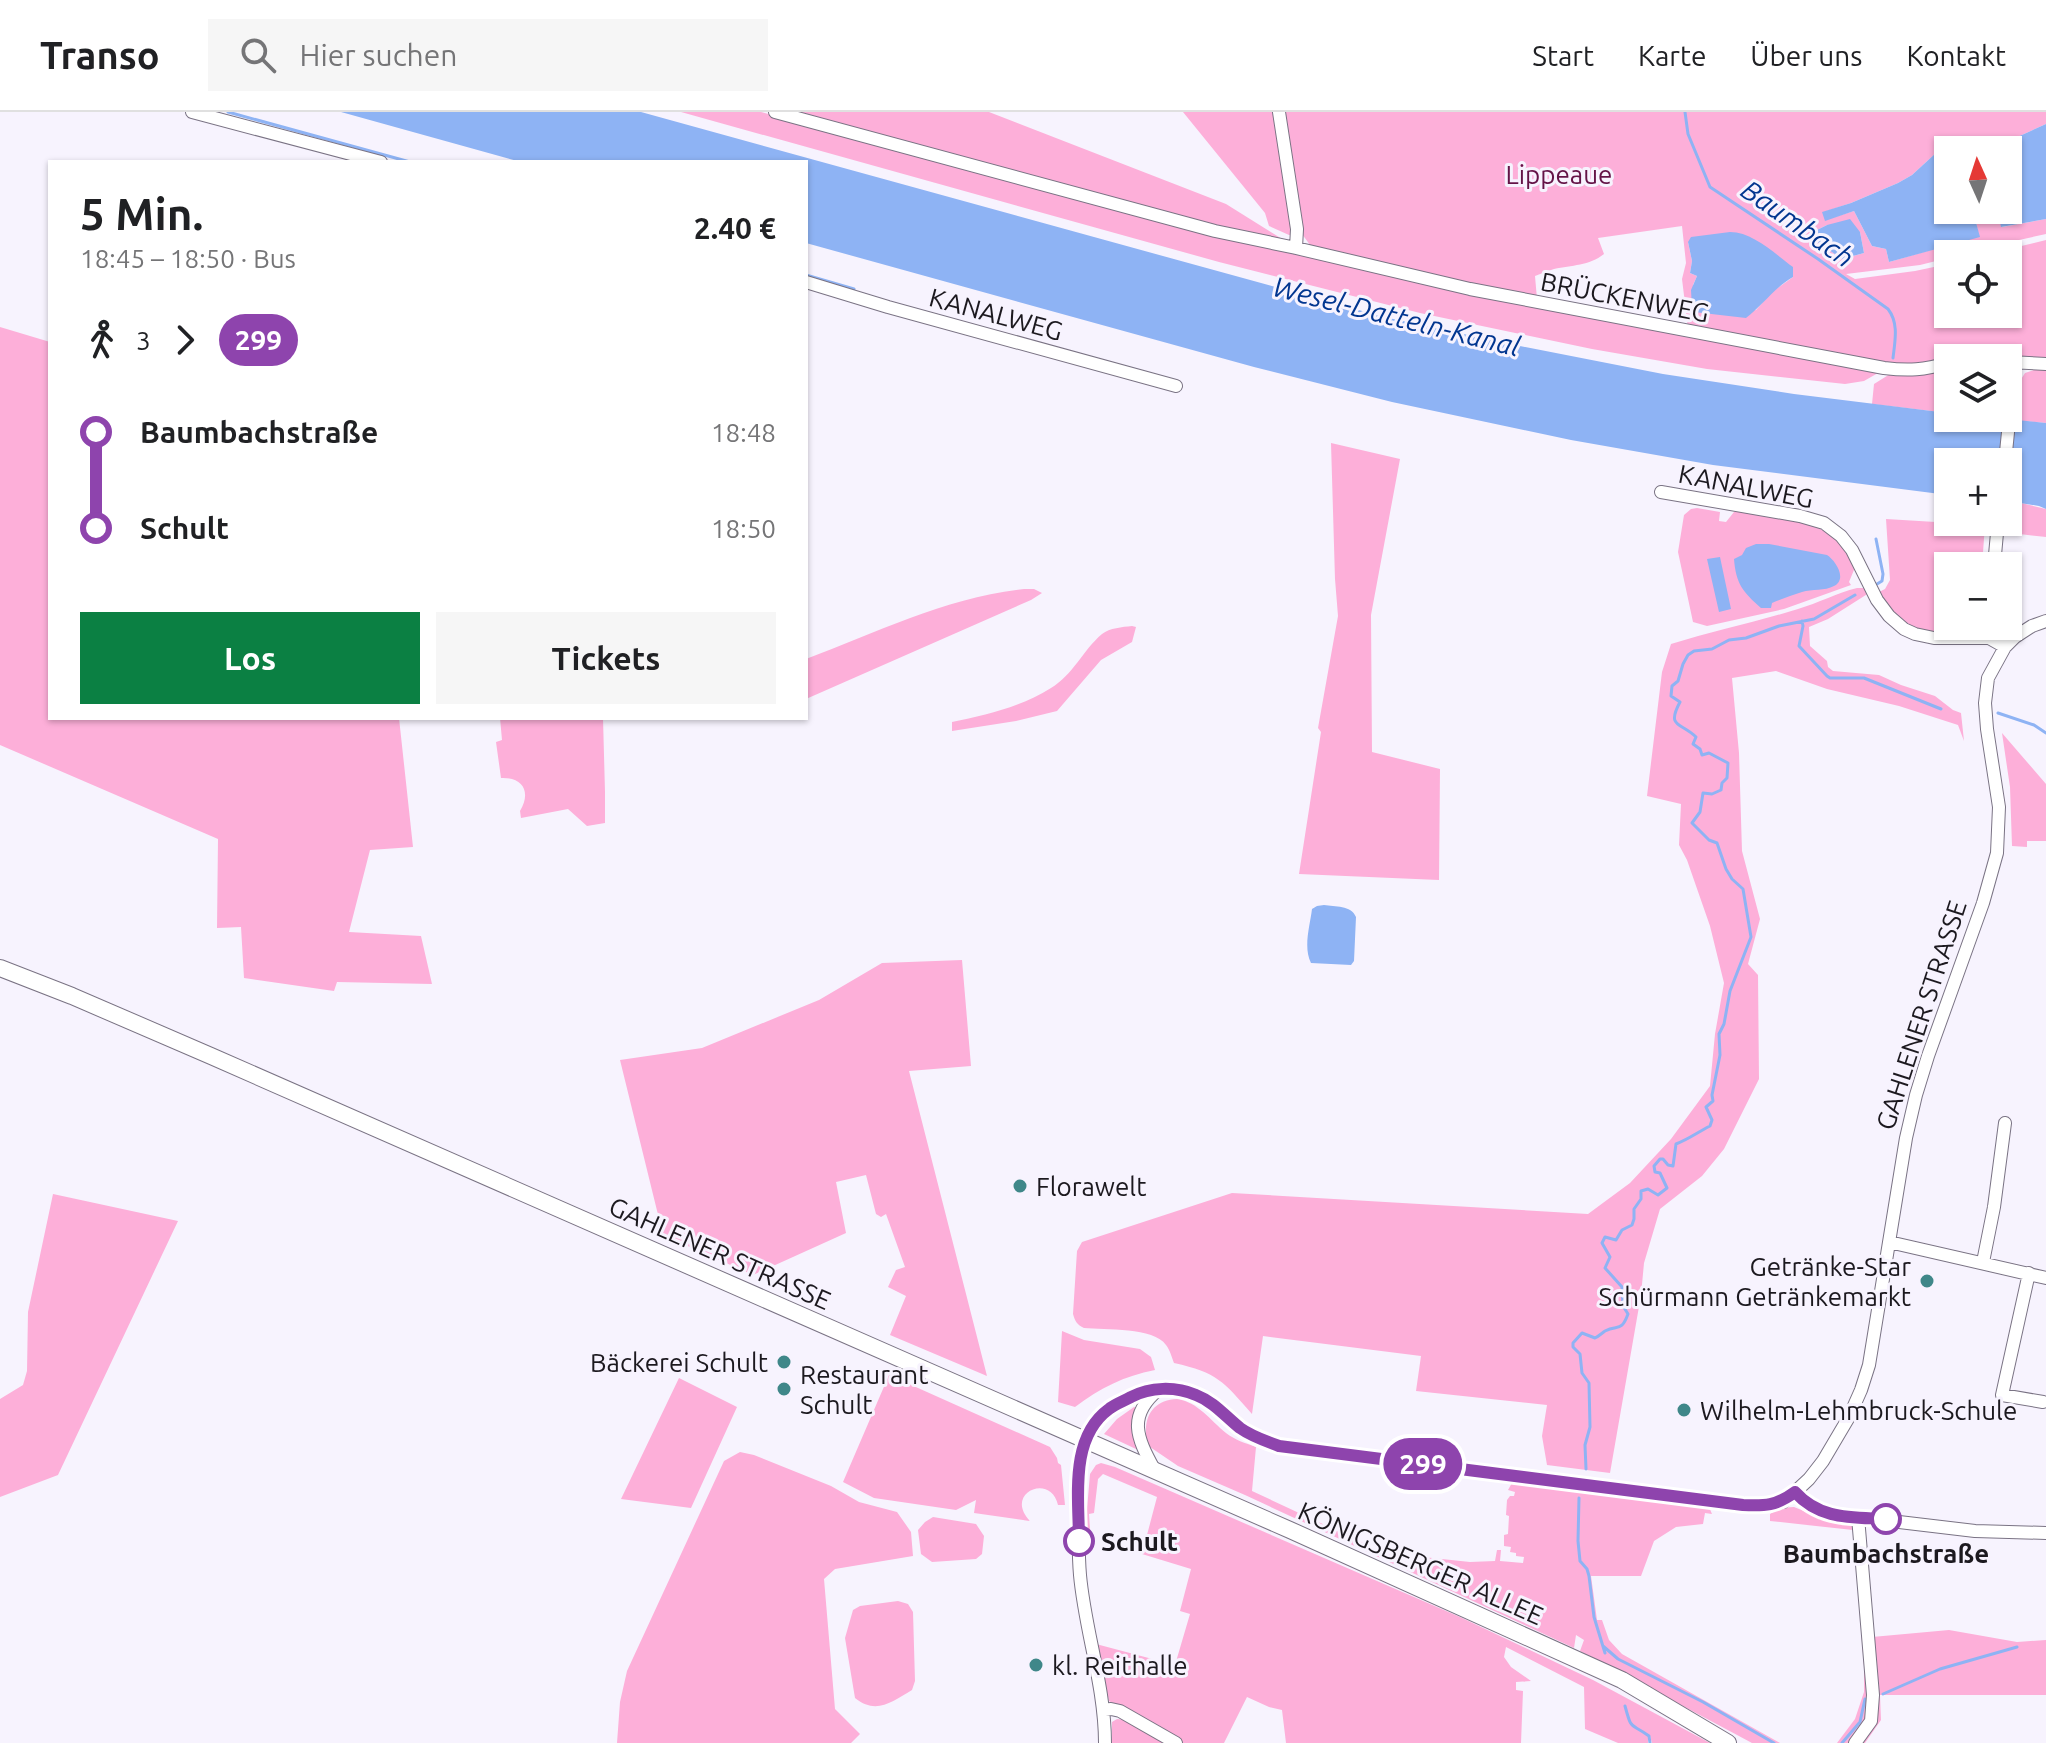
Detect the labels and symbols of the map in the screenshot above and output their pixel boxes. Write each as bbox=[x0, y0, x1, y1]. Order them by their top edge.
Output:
north arrow bbox=[1934, 136, 2022, 224]
park label: Lippeaue bbox=[1506, 160, 1612, 189]
water label: Baumbach bbox=[1736, 173, 1860, 273]
street label: BRÜCKENWEG bbox=[1538, 266, 1712, 328]
water label: Wesel-Datteln-Kanal bbox=[1270, 270, 1524, 362]
street label: KANALWEG bbox=[926, 282, 1066, 346]
street label: KANALWEG bbox=[1676, 459, 1816, 513]
street label: GAHLENER STRASSE bbox=[1870, 897, 1972, 1133]
place label: Florawelt bbox=[1036, 1172, 1146, 1201]
marker: Florawelt bbox=[1011, 1177, 1029, 1195]
street label: GAHLENER STRASSE bbox=[605, 1191, 835, 1315]
place label: Getränke-Star Schürmann Getränkemarkt bbox=[1598, 1252, 1911, 1311]
marker: Getränke-Star Schürmann Getränkemarkt bbox=[1918, 1272, 1936, 1290]
place label: Bäckerei Schult bbox=[590, 1348, 768, 1377]
marker: Bäckerei Schult bbox=[775, 1353, 793, 1371]
place label: Restaurant Schult bbox=[800, 1360, 928, 1419]
marker: Restaurant Schult bbox=[775, 1380, 793, 1398]
place label: Wilhelm-Lehmbruck-Schule bbox=[1700, 1396, 2017, 1425]
marker: Wilhelm-Lehmbruck-Schule bbox=[1675, 1401, 1693, 1419]
line badge: 299 bbox=[1377, 1438, 1469, 1490]
street label: KÖNIGSBERGER ALLEE bbox=[1294, 1496, 1548, 1630]
marker: Baumbachstraße bbox=[1871, 1504, 1901, 1534]
marker: Schult bbox=[1064, 1526, 1094, 1556]
place label: Schult bbox=[1101, 1527, 1178, 1556]
place label: Baumbachstraße bbox=[1783, 1539, 1989, 1568]
place label: kl. Reithalle bbox=[1052, 1651, 1188, 1680]
marker: kl. Reithalle bbox=[1027, 1656, 1045, 1674]

